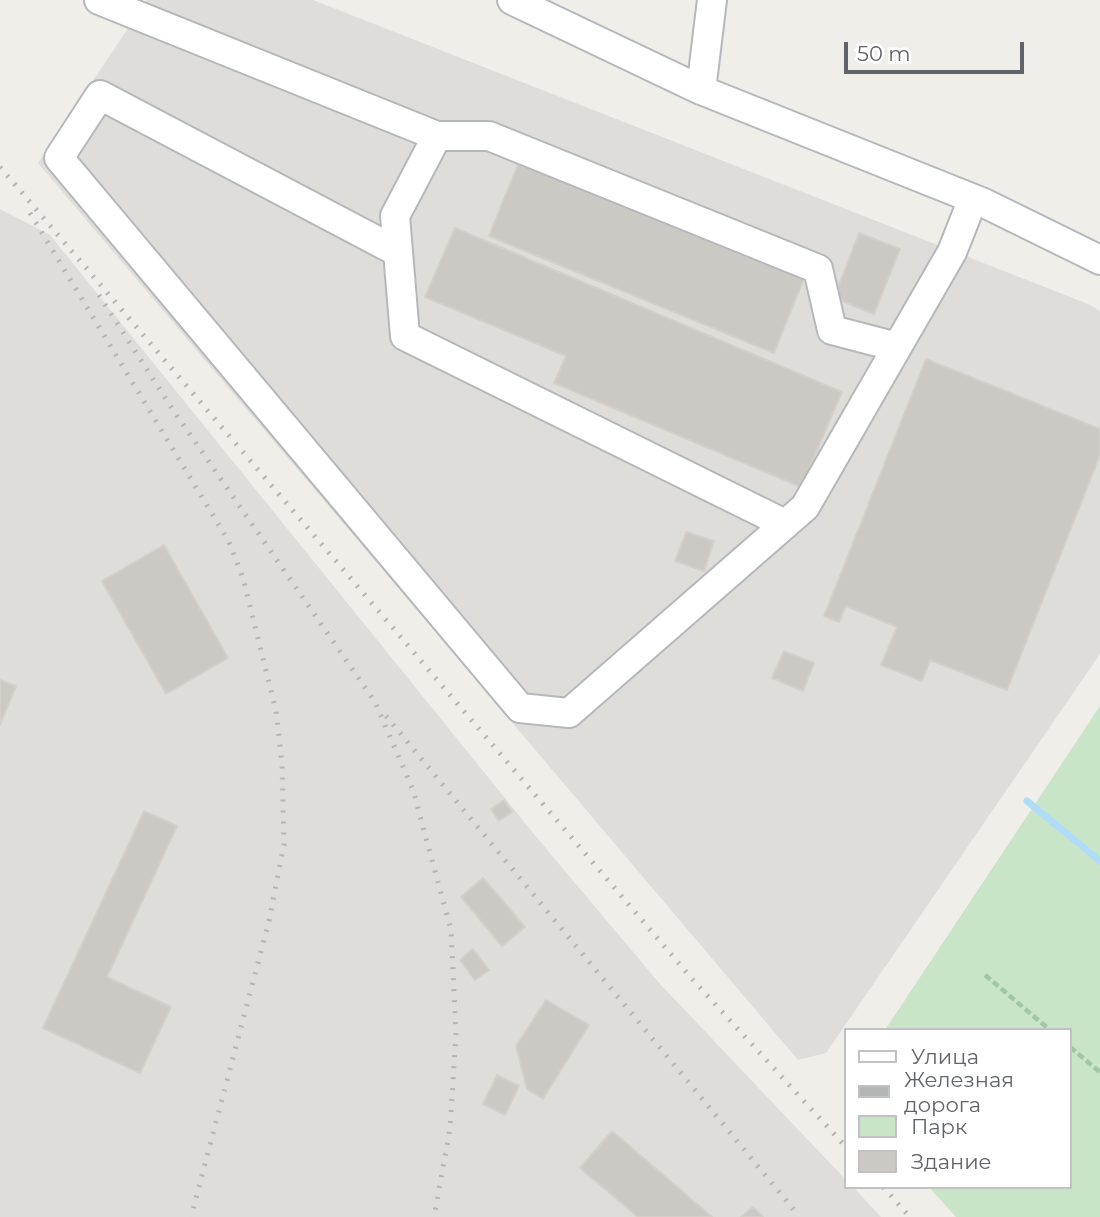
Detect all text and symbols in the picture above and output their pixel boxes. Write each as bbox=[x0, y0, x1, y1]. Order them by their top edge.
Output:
scale bar bbox=[848, 28, 1028, 72]
text: 50 m bbox=[857, 41, 911, 66]
legend bbox=[844, 1028, 1072, 1189]
text: Улица bbox=[911, 1044, 979, 1069]
text: Железная дорога bbox=[904, 1067, 1014, 1117]
text: Парк bbox=[911, 1114, 967, 1139]
text: Здание bbox=[911, 1149, 992, 1174]

